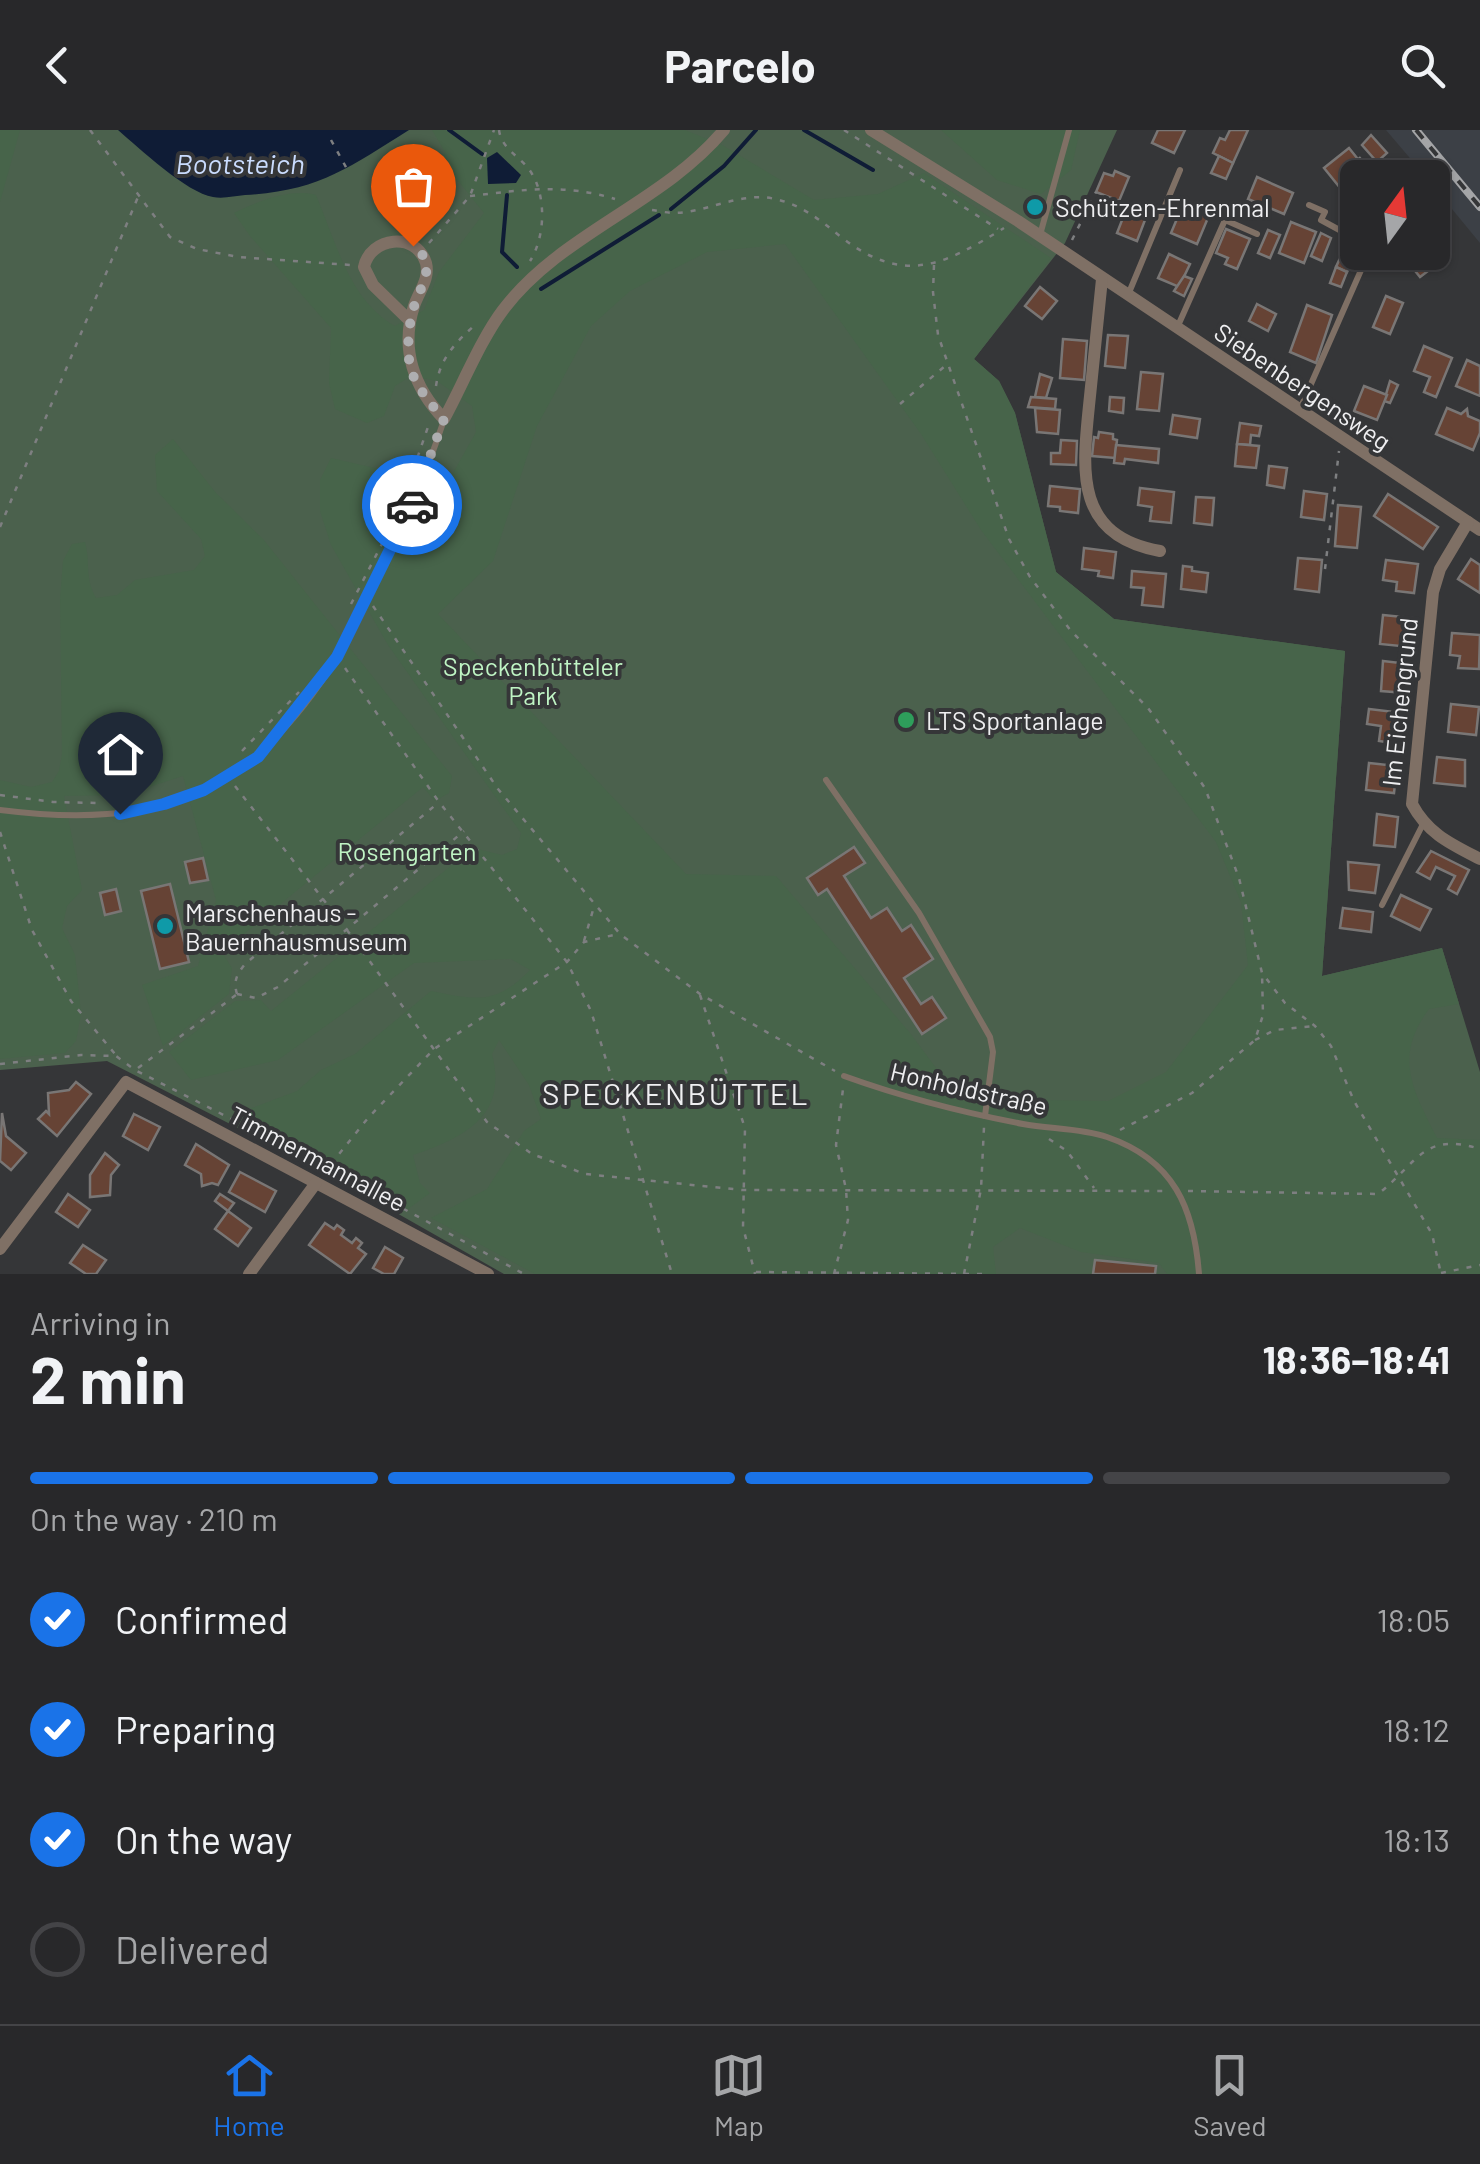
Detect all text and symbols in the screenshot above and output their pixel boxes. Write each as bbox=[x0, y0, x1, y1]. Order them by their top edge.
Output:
icon: back bbox=[30, 38, 85, 93]
text: Parcelo bbox=[664, 38, 816, 92]
icon: search bbox=[1395, 38, 1450, 93]
pin bbox=[371, 144, 456, 247]
water label: Bootsteich bbox=[175, 146, 305, 180]
icon: bag bbox=[386, 159, 441, 214]
north arrow bbox=[1340, 160, 1450, 270]
map controls bbox=[1340, 160, 1450, 270]
place label: Schützen-Ehrenmal bbox=[1055, 192, 1270, 222]
marker: Schützen-Ehrenmal bbox=[1024, 196, 1046, 218]
street label: Siebenbergensweg bbox=[1209, 316, 1397, 456]
courier bbox=[362, 455, 462, 555]
icon: car bbox=[385, 478, 440, 533]
street label: Im Eichengrund bbox=[1375, 616, 1423, 788]
park label: Speckenbütteler Park bbox=[443, 651, 623, 710]
place label: LTS Sportanlage bbox=[926, 705, 1104, 735]
marker: LTS Sportanlage bbox=[895, 709, 917, 731]
pin bbox=[78, 712, 163, 815]
icon: home bbox=[93, 727, 148, 782]
park label: Rosengarten bbox=[338, 836, 476, 866]
place label: Marschenhaus - Bauernhausmuseum bbox=[185, 897, 408, 956]
marker: Marschenhaus - Bauernhausmuseum bbox=[154, 915, 176, 937]
street label: Honholdstraße bbox=[888, 1055, 1050, 1121]
district label: SPECKENBÜTTEL bbox=[542, 1075, 810, 1111]
street label: Timmermannallee bbox=[225, 1099, 411, 1217]
text: Arriving in bbox=[30, 1303, 170, 1341]
text: 18:36–18:41 bbox=[1263, 1336, 1450, 1382]
text: 2 min bbox=[30, 1339, 186, 1417]
text: On the way · 210 m bbox=[30, 1499, 278, 1537]
icon: check bbox=[30, 1592, 85, 1647]
text: Confirmed bbox=[115, 1596, 288, 1642]
text: 18:05 bbox=[1377, 1600, 1450, 1638]
icon: check bbox=[30, 1702, 85, 1757]
text: Preparing bbox=[115, 1706, 276, 1752]
text: 18:12 bbox=[1383, 1710, 1450, 1748]
icon: check bbox=[30, 1812, 85, 1867]
text: On the way bbox=[115, 1816, 292, 1862]
text: 18:13 bbox=[1384, 1820, 1450, 1858]
text: Delivered bbox=[115, 1926, 269, 1972]
tab: Home bbox=[213, 2048, 285, 2142]
tab: Map bbox=[711, 2048, 766, 2142]
tab: Saved bbox=[1193, 2048, 1267, 2142]

